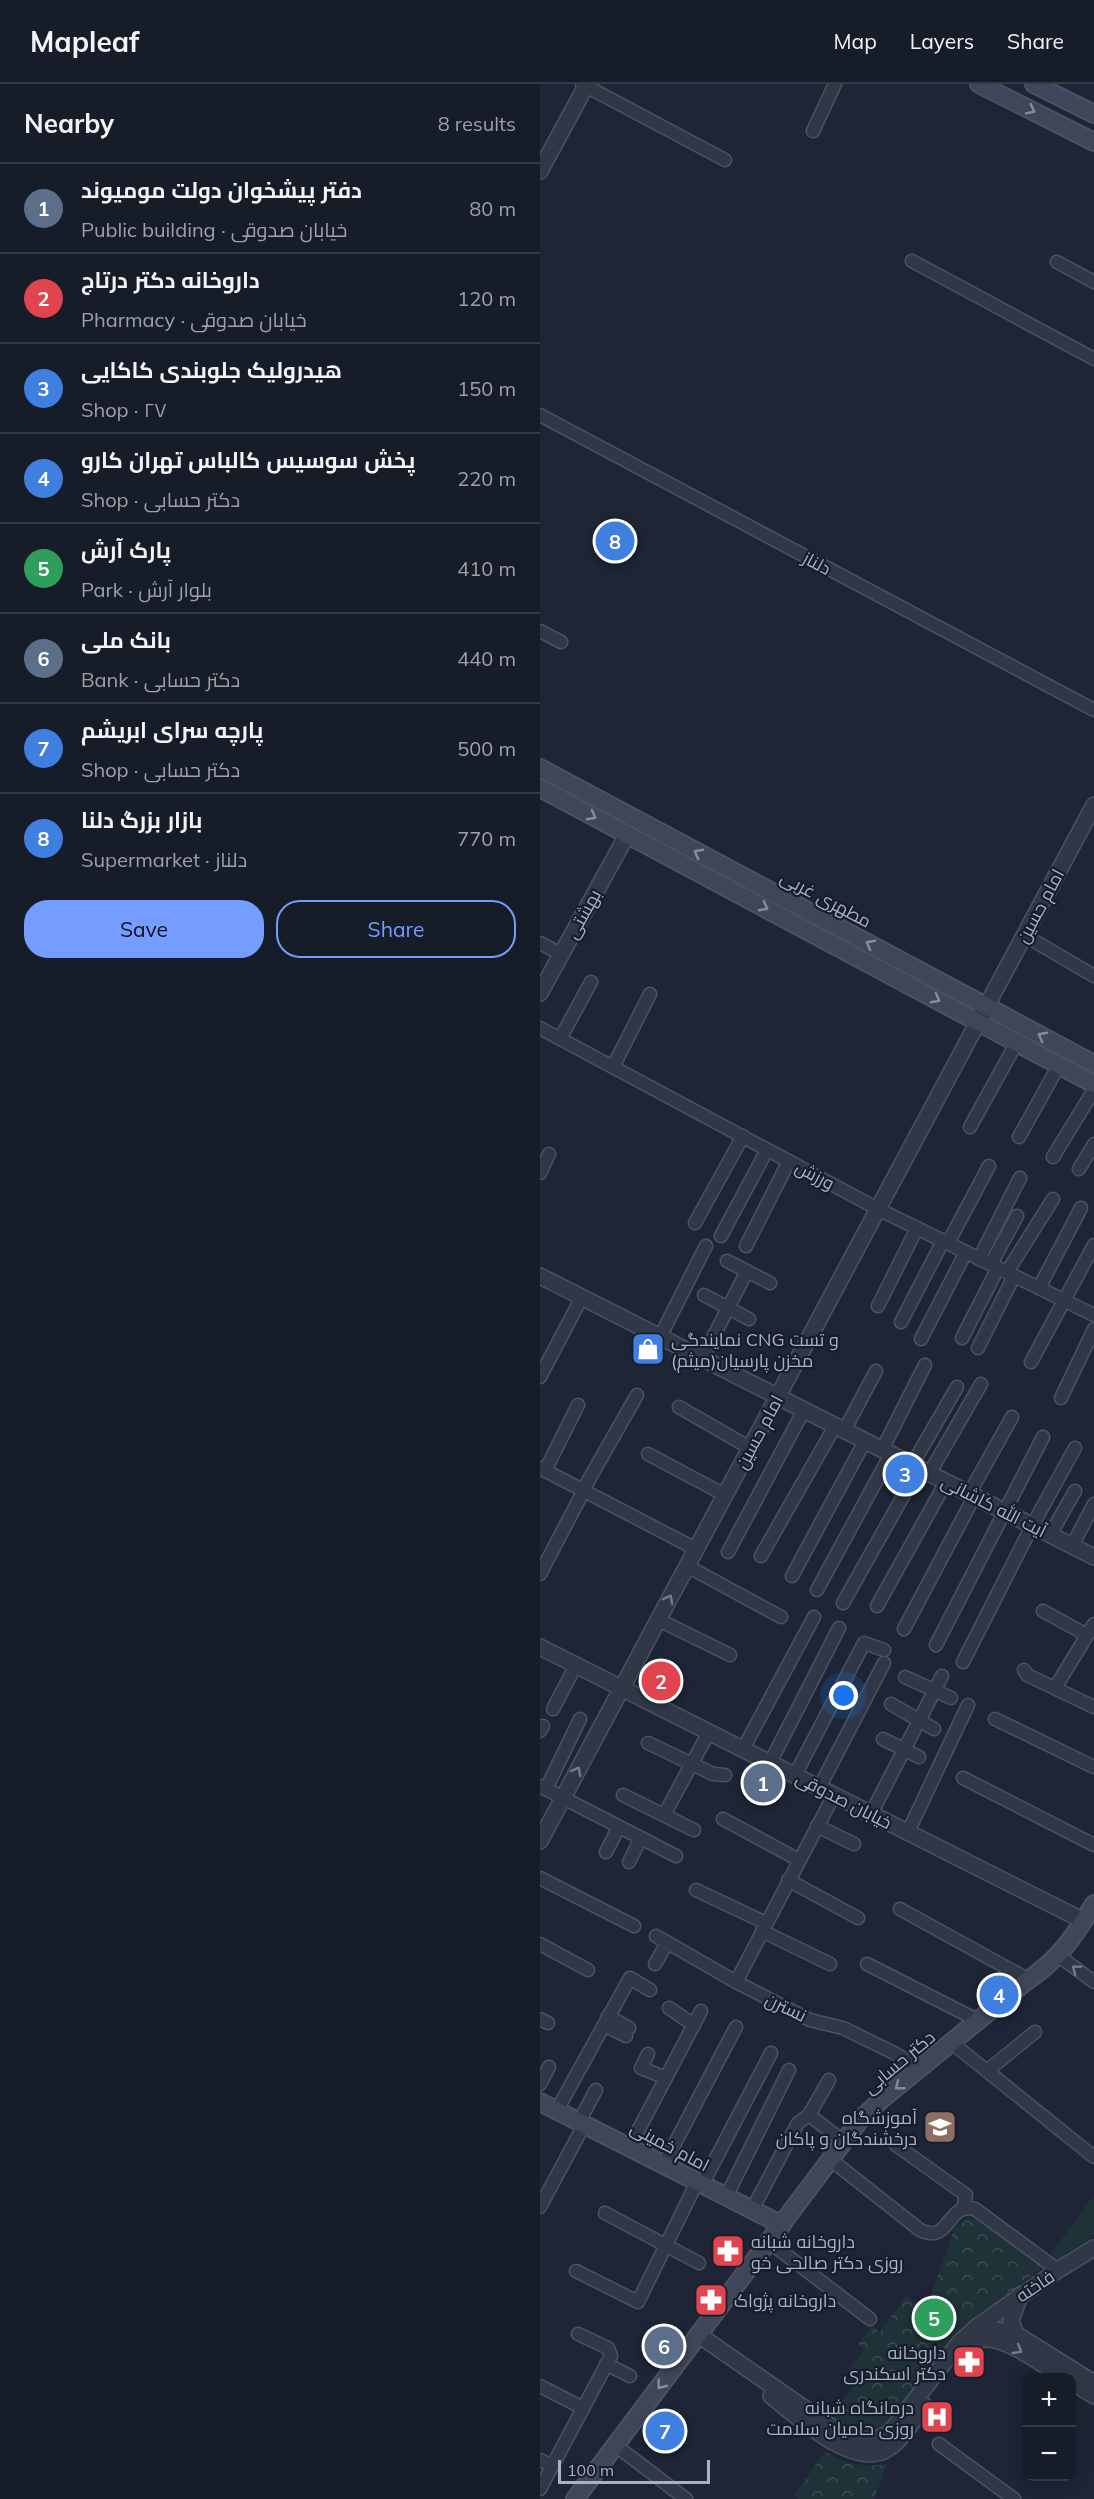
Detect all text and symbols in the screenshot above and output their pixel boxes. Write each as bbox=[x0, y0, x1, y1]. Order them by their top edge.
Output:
text: Mapleaf bbox=[30, 24, 139, 59]
text: Map bbox=[834, 28, 877, 54]
text: Layers bbox=[910, 28, 974, 54]
text: Share bbox=[1007, 28, 1064, 54]
one-way arrow bbox=[1025, 103, 1036, 115]
text: Nearby bbox=[24, 107, 114, 140]
text: 8 results bbox=[438, 111, 516, 136]
text: دفتر پیشخوان دولت مومیوند bbox=[81, 176, 362, 204]
text: 1 bbox=[38, 196, 50, 221]
text: 80 m bbox=[469, 196, 516, 221]
text: Public building · خیابان صدوقی bbox=[81, 217, 347, 242]
text: داروخانه دکتر درتاج bbox=[81, 266, 260, 294]
text: 2 bbox=[38, 286, 50, 311]
text: 120 m bbox=[457, 286, 516, 311]
text: Pharmacy · خیابان صدوقی bbox=[81, 307, 307, 332]
text: هیدرولیک جلوبندی کاکایی bbox=[81, 356, 342, 384]
text: 3 bbox=[38, 376, 50, 401]
text: 150 m bbox=[457, 376, 516, 401]
text: Shop · ۲۷ bbox=[81, 397, 167, 422]
text: پخش سوسیس کالباس تهران کارو bbox=[81, 446, 415, 474]
text: 4 bbox=[38, 466, 50, 491]
text: 220 m bbox=[457, 466, 516, 491]
text: Shop · دکتر حسابی bbox=[81, 487, 240, 512]
pin: 8 bbox=[596, 518, 634, 564]
text: پارک آرش bbox=[81, 536, 171, 564]
street label: دلناز bbox=[798, 546, 835, 580]
text: 5 bbox=[38, 556, 50, 581]
text: 410 m bbox=[457, 556, 516, 581]
text: Park · بلوار آرش bbox=[81, 577, 212, 602]
text: بانک ملی bbox=[81, 626, 171, 654]
text: 6 bbox=[38, 646, 50, 671]
text: 440 m bbox=[457, 646, 516, 671]
text: Bank · دکتر حسابی bbox=[81, 667, 240, 692]
text: پارچه سرای ابریشم bbox=[81, 716, 263, 744]
text: 7 bbox=[38, 736, 50, 761]
text: 500 m bbox=[457, 736, 516, 761]
text: Shop · دکتر حسابی bbox=[81, 757, 240, 782]
text: بازار بزرگ دلنا bbox=[81, 806, 202, 834]
one-way arrow bbox=[585, 809, 596, 820]
text: 8 bbox=[38, 826, 50, 851]
text: 770 m bbox=[457, 826, 516, 851]
text: Supermarket · دلناز bbox=[81, 847, 247, 872]
one-way arrow bbox=[694, 849, 705, 860]
street label: مطهری غربی bbox=[776, 865, 876, 933]
street label: امام حسین bbox=[1011, 865, 1070, 948]
street label: بهشتی bbox=[560, 885, 606, 943]
button: Save bbox=[24, 900, 264, 958]
button: Share bbox=[276, 900, 516, 958]
one-way arrow bbox=[757, 900, 768, 912]
one-way arrow bbox=[866, 940, 877, 952]
one-way arrow bbox=[929, 992, 940, 1003]
one-way arrow bbox=[1038, 1032, 1049, 1043]
street label: ورزش bbox=[791, 1155, 839, 1195]
place label: نمایندگی CNG و تست مخزن پارسیان(میثم) bbox=[671, 1328, 839, 1373]
shop icon: نمایندگی CNG و تست مخزن پارسیان(میثم) bbox=[630, 1331, 666, 1367]
street label: امام حسین bbox=[730, 1391, 789, 1474]
pin: 3 bbox=[886, 1452, 925, 1496]
street label: آیت الله کاشانی bbox=[938, 1470, 1051, 1542]
one-way arrow bbox=[662, 1595, 673, 1606]
pin: 2 bbox=[642, 1658, 680, 1704]
your location bbox=[829, 1681, 858, 1710]
pin: 1 bbox=[744, 1760, 782, 1806]
one-way arrow bbox=[570, 1766, 582, 1777]
street label: خیابان صدوقی bbox=[792, 1766, 896, 1834]
one-way arrow bbox=[1072, 1966, 1083, 1977]
pin: 4 bbox=[980, 1972, 1018, 2018]
street label: نسترن bbox=[762, 1987, 810, 2027]
street label: دکتر حسابی bbox=[858, 2025, 940, 2099]
one-way arrow bbox=[895, 2078, 906, 2089]
place label: آموزشگاه درخشندگان و پاکان bbox=[776, 2106, 917, 2151]
school or university icon: آموزشگاه درخشندگان و پاکان bbox=[922, 2109, 958, 2145]
street label: امام خمینی bbox=[626, 2116, 714, 2177]
place label: داروخانه شبانه روزی دکتر صالحی خو bbox=[751, 2230, 903, 2274]
pharmacy icon: داروخانه شبانه روزی دکتر صالحی خو bbox=[710, 2233, 746, 2269]
street label: فاخته bbox=[1011, 2265, 1059, 2307]
pharmacy icon: داروخانه پژواک bbox=[693, 2282, 729, 2318]
place label: داروخانه پژواک bbox=[734, 2289, 836, 2313]
pin: 5 bbox=[914, 2296, 954, 2340]
pin: 6 bbox=[644, 2324, 684, 2368]
place label: داروخانه دکتر اسکندری bbox=[843, 2341, 946, 2385]
one-way arrow bbox=[1012, 2343, 1022, 2355]
pharmacy icon: داروخانه دکتر اسکندری bbox=[951, 2344, 987, 2380]
map controls bbox=[1022, 2373, 1076, 2481]
button: + bbox=[1022, 2373, 1076, 2427]
one-way arrow bbox=[657, 2379, 668, 2390]
place label: درمانگاه شبانه روزی حامیان سلامت bbox=[767, 2396, 914, 2440]
hospital icon: درمانگاه شبانه روزی حامیان سلامت bbox=[919, 2399, 955, 2435]
pin: 7 bbox=[646, 2408, 684, 2454]
button: − bbox=[1022, 2427, 1076, 2481]
scale bar bbox=[558, 2457, 710, 2484]
text: 100 m bbox=[567, 2460, 614, 2480]

